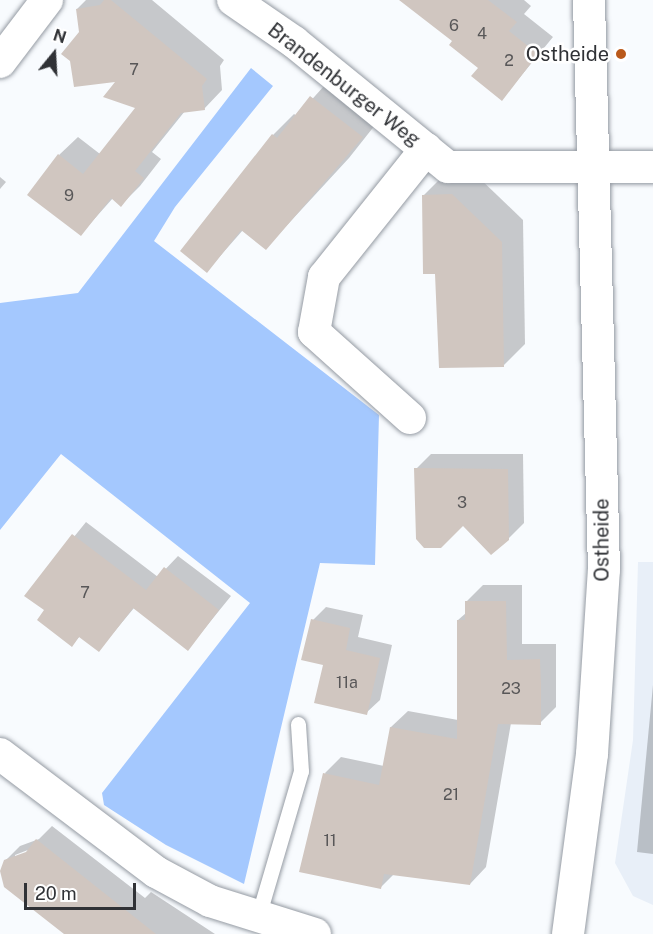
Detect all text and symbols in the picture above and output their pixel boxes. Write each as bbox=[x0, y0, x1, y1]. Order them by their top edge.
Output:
house number: 6 bbox=[449, 16, 459, 36]
street label: Brandenburger Weg bbox=[263, 18, 425, 152]
north arrow bbox=[24, 24, 84, 84]
house number: 4 bbox=[477, 24, 487, 44]
text: N bbox=[51, 25, 69, 47]
place label: Ostheide bbox=[526, 42, 609, 66]
marker: Ostheide bbox=[614, 47, 628, 61]
house number: 2 bbox=[504, 51, 514, 71]
house number: 7 bbox=[129, 60, 139, 80]
house number: 9 bbox=[64, 186, 74, 206]
house number: 3 bbox=[457, 493, 467, 513]
street label: Ostheide bbox=[590, 498, 614, 582]
house number: 7 bbox=[80, 583, 90, 603]
house number: 11a bbox=[336, 673, 358, 693]
house number: 23 bbox=[501, 679, 521, 699]
house number: 21 bbox=[443, 785, 459, 805]
house number: 11 bbox=[323, 831, 337, 851]
scale bar bbox=[27, 871, 140, 909]
text: 20 m bbox=[35, 883, 77, 904]

